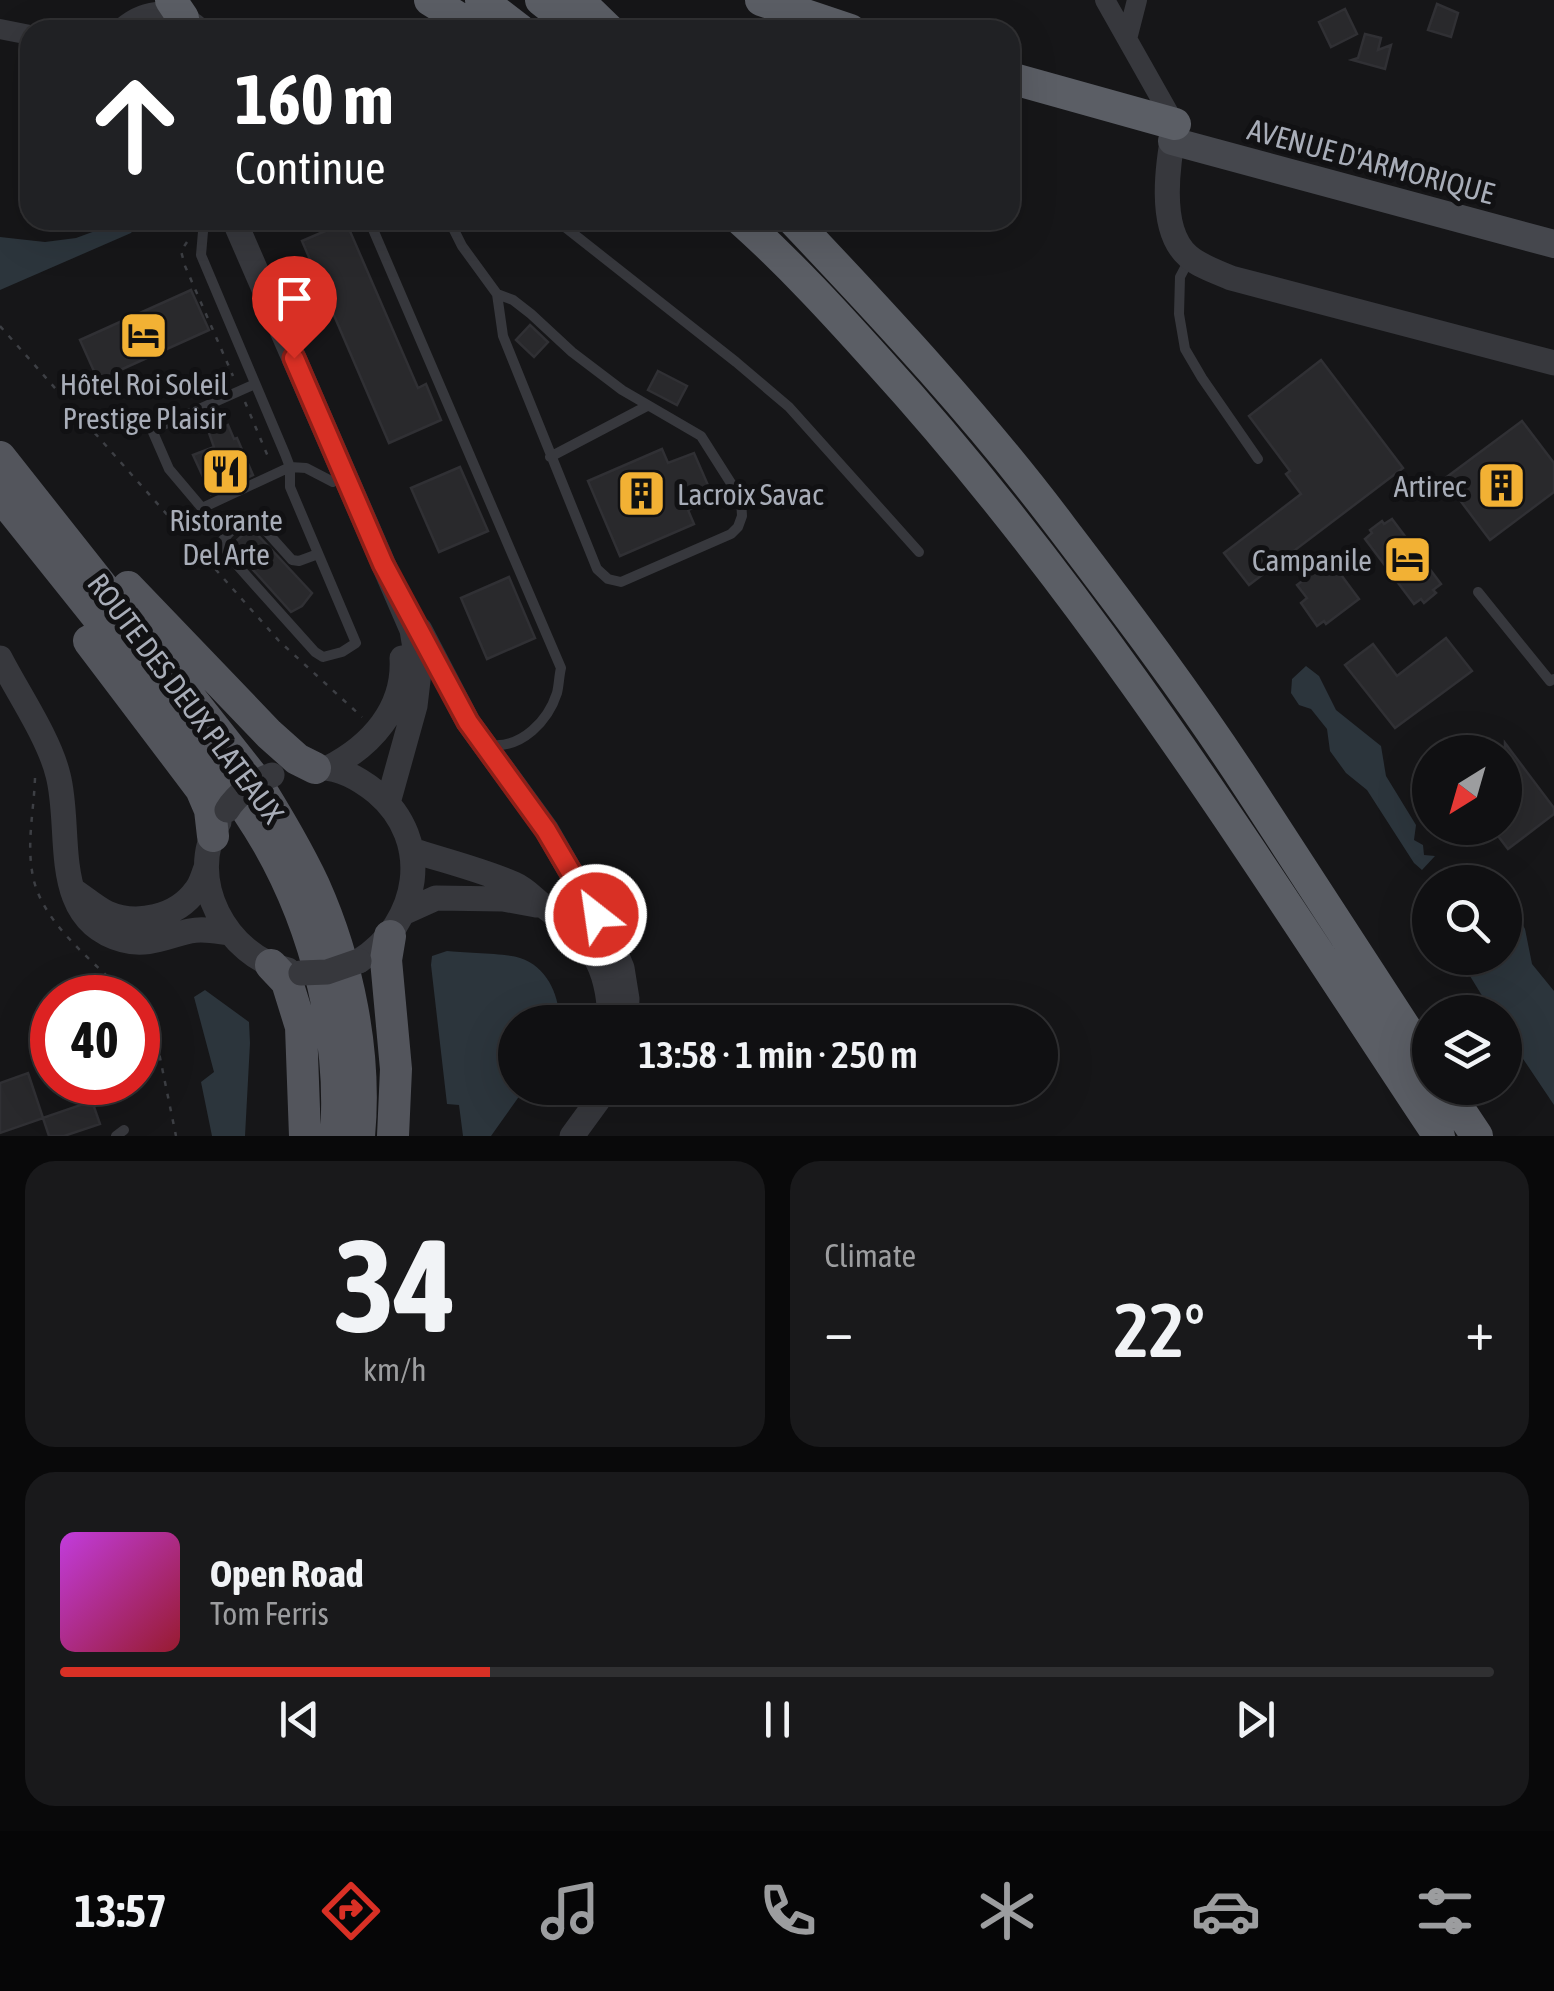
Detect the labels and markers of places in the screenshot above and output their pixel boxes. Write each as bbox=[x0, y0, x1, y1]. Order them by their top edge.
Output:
pin bbox=[252, 256, 337, 359]
hotel icon: Hôtel Roi Soleil Prestige Plaisir bbox=[118, 309, 170, 361]
place label: Hôtel Roi Soleil Prestige Plaisir bbox=[60, 367, 228, 435]
restaurant icon: Ristorante Del Arte bbox=[200, 445, 252, 497]
building icon: Artirec bbox=[1475, 460, 1527, 512]
building icon: Lacroix Savac bbox=[616, 468, 668, 520]
place label: Artirec bbox=[1394, 469, 1467, 503]
place label: Lacroix Savac bbox=[677, 477, 824, 511]
place label: Ristorante Del Arte bbox=[169, 503, 283, 571]
hotel icon: Campanile bbox=[1381, 534, 1433, 586]
place label: Campanile bbox=[1252, 543, 1372, 577]

